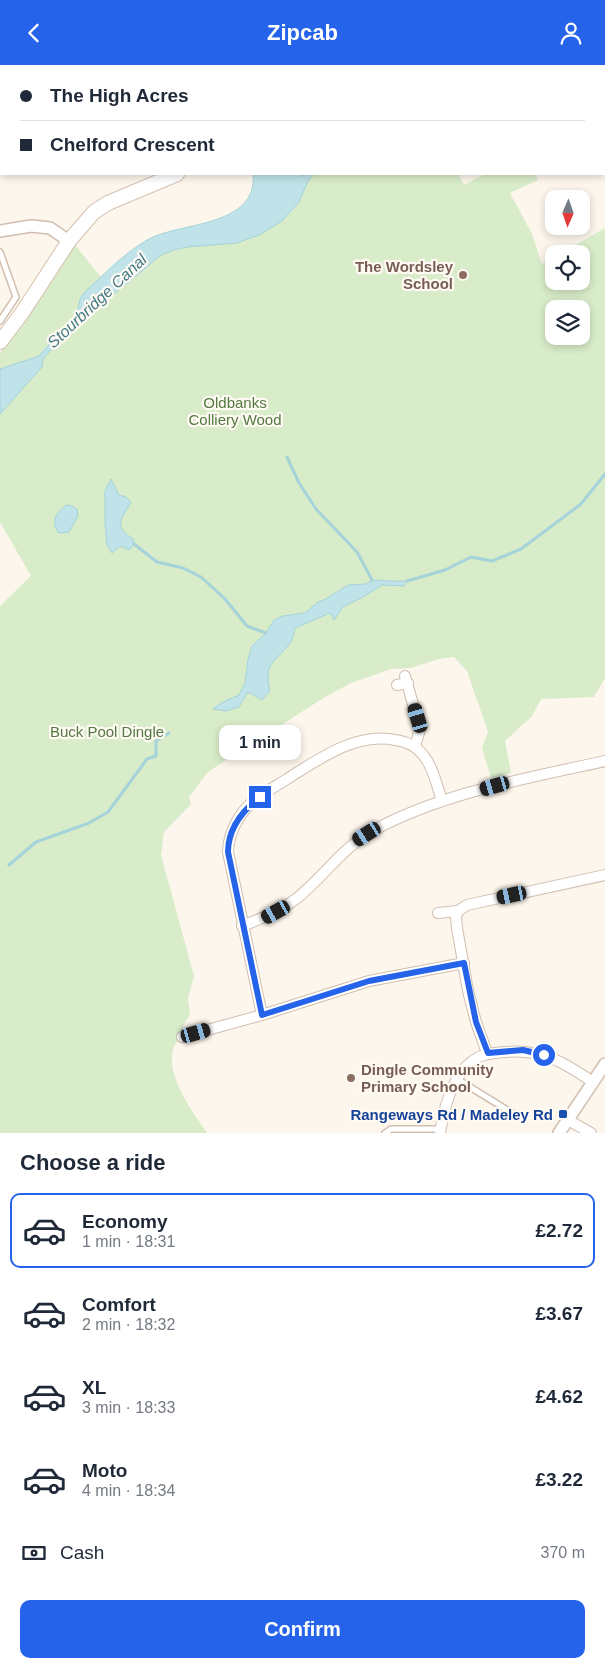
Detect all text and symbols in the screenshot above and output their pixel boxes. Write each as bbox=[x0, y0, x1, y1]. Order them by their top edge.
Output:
icon: back bbox=[20, 19, 48, 47]
icon: person bbox=[557, 19, 585, 47]
text: Zipcab bbox=[267, 20, 338, 45]
text: The High Acres bbox=[50, 85, 189, 106]
text: Chelford Crescent bbox=[50, 134, 215, 155]
north arrow bbox=[545, 190, 590, 235]
map controls bbox=[545, 190, 590, 345]
button: locate bbox=[545, 245, 590, 290]
water label: Stourbridge Canal bbox=[44, 251, 150, 351]
place label: The Wordsley School bbox=[355, 258, 454, 292]
marker: The Wordsley School bbox=[457, 269, 469, 281]
button: layers bbox=[545, 300, 590, 345]
park label: Oldbanks Colliery Wood bbox=[188, 394, 282, 428]
car bbox=[406, 701, 429, 735]
park label: Buck Pool Dingle bbox=[50, 723, 164, 740]
callout: 1 min bbox=[219, 725, 301, 759]
text: 1 min bbox=[239, 734, 281, 751]
car bbox=[478, 775, 511, 797]
route end bbox=[249, 786, 271, 808]
car bbox=[350, 820, 383, 848]
car bbox=[495, 885, 528, 905]
car bbox=[259, 898, 292, 926]
car bbox=[179, 1022, 212, 1044]
route start bbox=[533, 1044, 555, 1066]
place label: Dingle Community Primary School bbox=[361, 1061, 494, 1095]
marker: Dingle Community Primary School bbox=[345, 1072, 357, 1084]
place label: Rangeways Rd / Madeley Rd bbox=[350, 1106, 553, 1123]
marker: Rangeways Rd / Madeley Rd bbox=[557, 1108, 569, 1120]
text: Choose a ride bbox=[20, 1150, 165, 1175]
icon: car bbox=[22, 1208, 67, 1253]
text: Economy bbox=[82, 1211, 168, 1232]
text: £2.72 bbox=[535, 1220, 583, 1241]
text: 1 min · 18:31 bbox=[82, 1233, 175, 1250]
icon: car bbox=[22, 1291, 67, 1336]
text: Comfort bbox=[82, 1294, 156, 1315]
text: £3.67 bbox=[535, 1303, 583, 1324]
text: 2 min · 18:32 bbox=[82, 1316, 175, 1333]
icon: car bbox=[22, 1374, 67, 1419]
text: XL bbox=[82, 1377, 106, 1398]
text: £4.62 bbox=[535, 1386, 583, 1407]
text: 3 min · 18:33 bbox=[82, 1399, 175, 1416]
icon: car bbox=[22, 1457, 67, 1502]
text: Moto bbox=[82, 1460, 127, 1481]
text: £3.22 bbox=[535, 1469, 583, 1490]
text: 4 min · 18:34 bbox=[82, 1482, 175, 1499]
icon: cash bbox=[20, 1539, 48, 1567]
text: Cash bbox=[60, 1542, 104, 1563]
text: 370 m bbox=[541, 1544, 585, 1561]
button: Confirm bbox=[20, 1600, 585, 1658]

